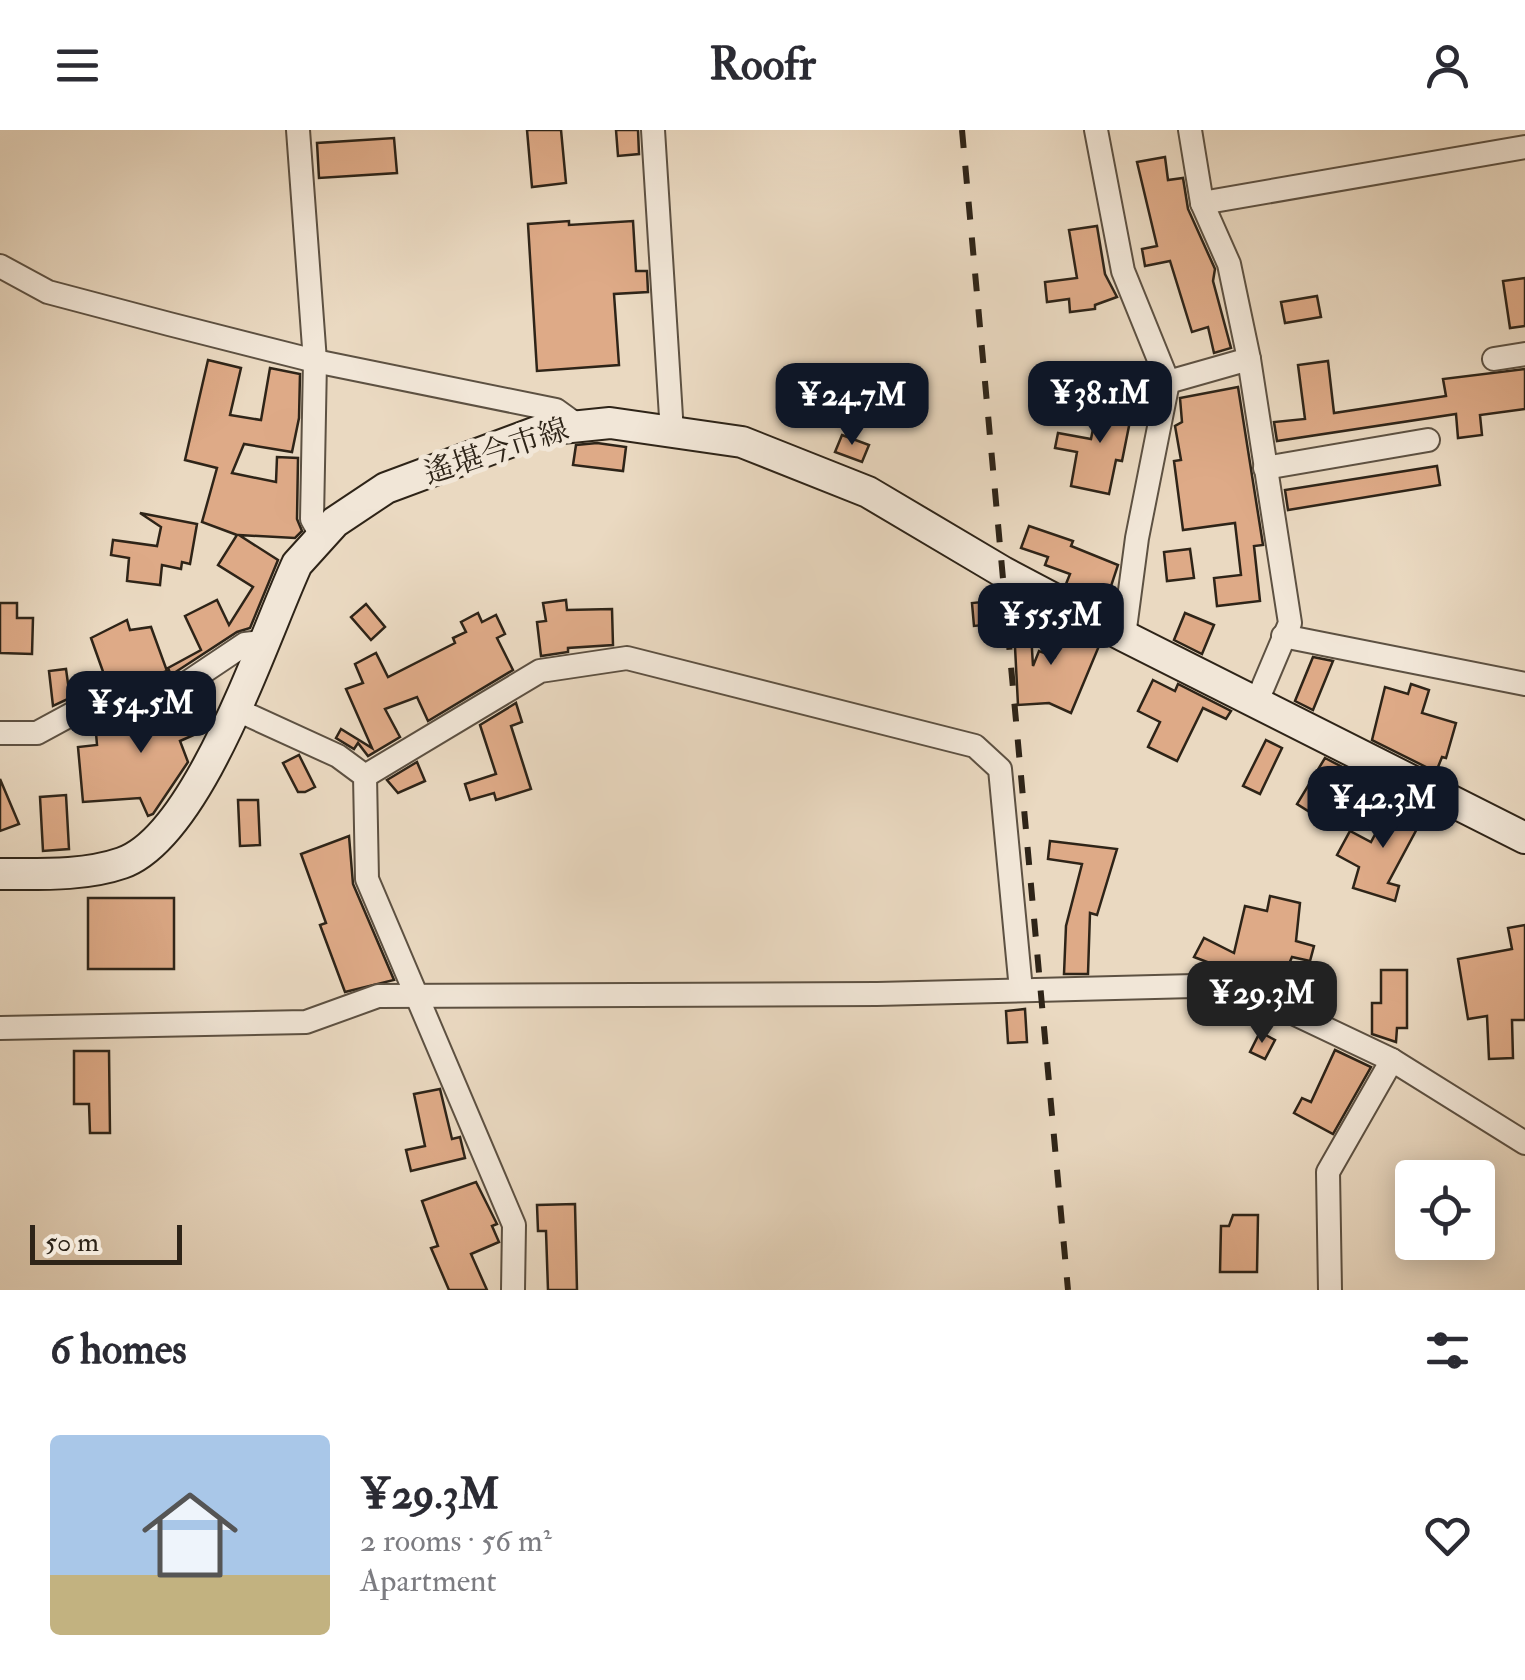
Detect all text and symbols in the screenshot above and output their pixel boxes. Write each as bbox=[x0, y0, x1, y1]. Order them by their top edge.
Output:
text: Roofr bbox=[709, 37, 816, 93]
icon: menu bbox=[50, 38, 105, 93]
icon: person bbox=[1420, 38, 1475, 93]
pin: ¥38.1M bbox=[1019, 361, 1181, 446]
pin: ¥24.7M bbox=[771, 363, 933, 448]
text: ¥38.1M bbox=[1050, 373, 1150, 413]
text: ¥24.7M bbox=[798, 375, 906, 415]
street label: 遙堪今市線 bbox=[419, 411, 573, 492]
pin: ¥55.5M bbox=[970, 583, 1132, 668]
text: ¥55.5M bbox=[1000, 595, 1102, 635]
pin: ¥54.5M bbox=[60, 671, 222, 756]
text: ¥54.5M bbox=[88, 683, 194, 723]
pin: ¥42.3M bbox=[1302, 766, 1464, 851]
text: ¥42.3M bbox=[1330, 778, 1436, 818]
pin: ¥29.3M bbox=[1181, 961, 1343, 1046]
text: ¥29.3M bbox=[1209, 973, 1315, 1013]
map controls bbox=[1395, 1160, 1495, 1260]
button: locate bbox=[1395, 1160, 1495, 1260]
scale bar bbox=[30, 1220, 182, 1264]
text: 50 m bbox=[45, 1225, 99, 1260]
icon: filters bbox=[1420, 1323, 1475, 1378]
text: 6 homes bbox=[50, 1324, 187, 1376]
text: ¥29.3M bbox=[360, 1469, 499, 1521]
icon: home bbox=[130, 1475, 250, 1595]
icon: heart bbox=[1420, 1508, 1475, 1563]
text: 2 rooms · 56 m² bbox=[360, 1521, 552, 1561]
text: Apartment bbox=[360, 1561, 497, 1601]

